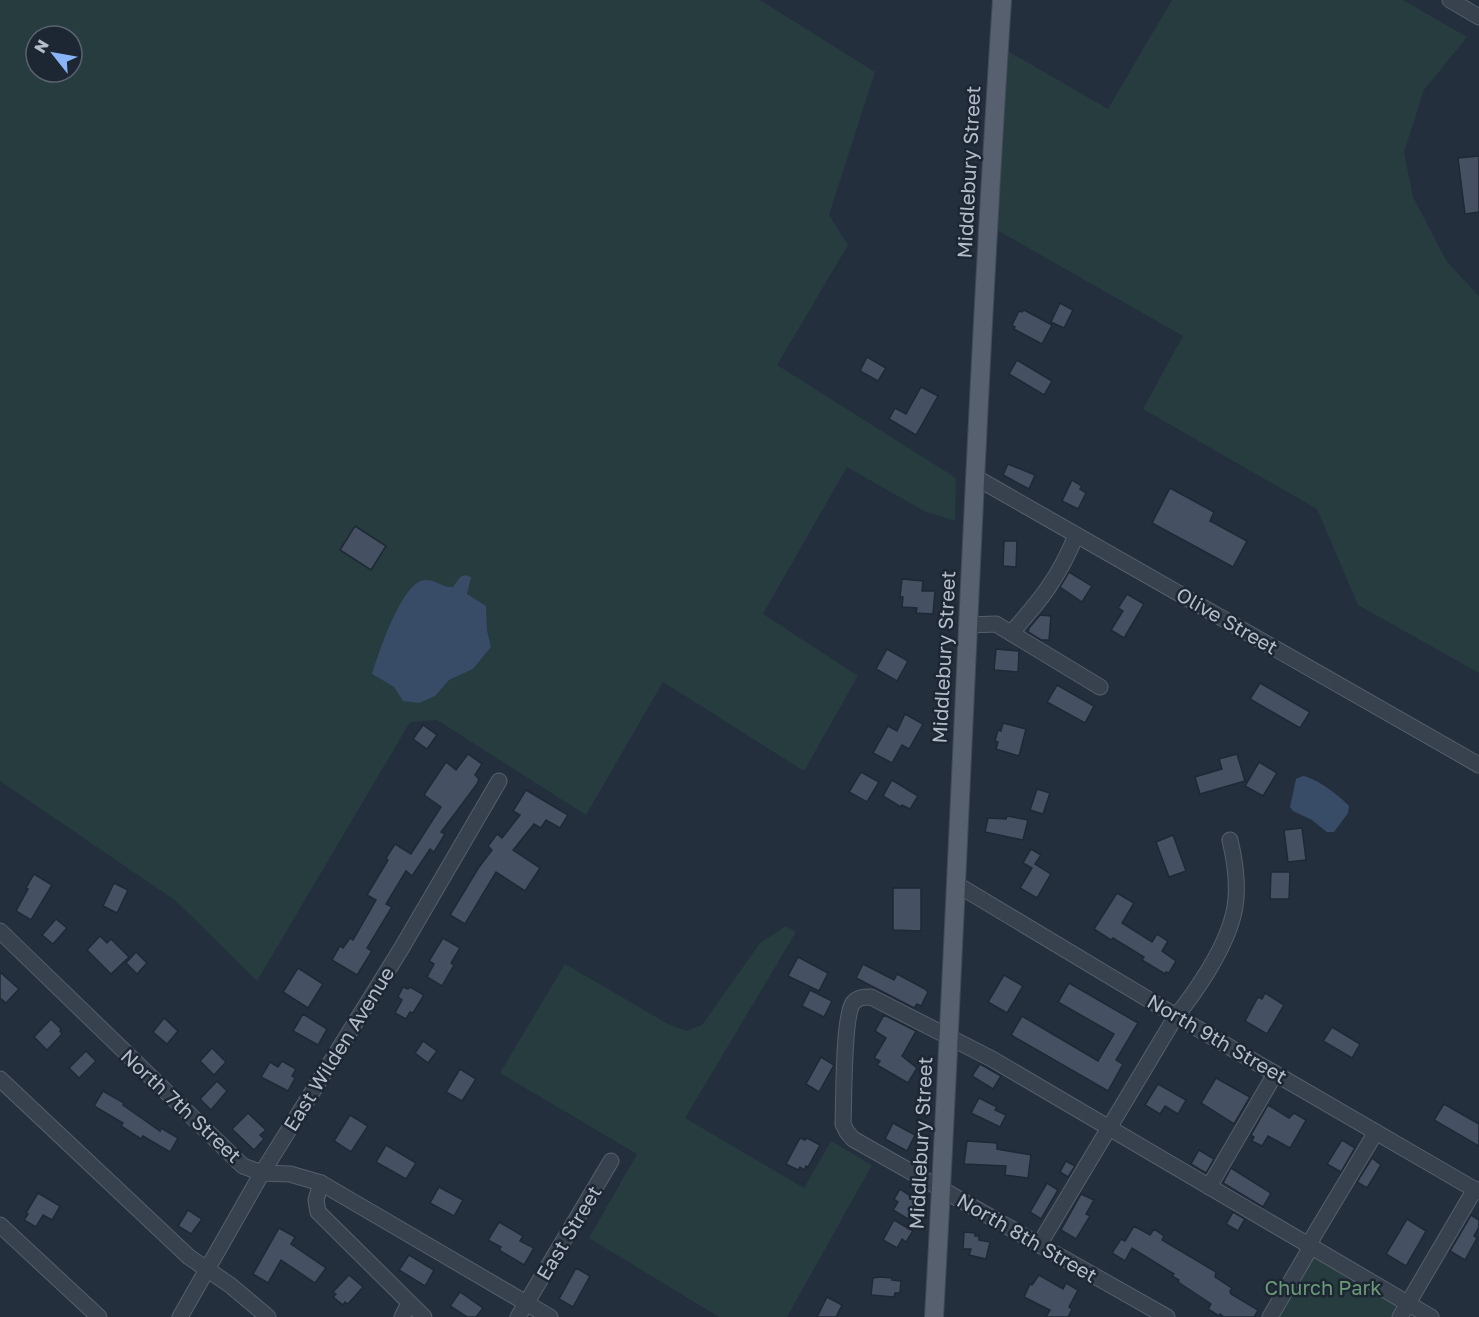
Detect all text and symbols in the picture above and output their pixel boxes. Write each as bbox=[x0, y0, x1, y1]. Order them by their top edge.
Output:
north arrow bbox=[24, 24, 84, 84]
text: N bbox=[29, 36, 53, 57]
street label: Middlebury Street bbox=[951, 85, 985, 259]
street label: Middlebury Street bbox=[926, 570, 960, 744]
street label: Olive Street bbox=[1172, 581, 1283, 659]
street label: East Wilden Avenue bbox=[278, 962, 399, 1135]
street label: North 9th Street bbox=[1143, 988, 1292, 1088]
street label: North 7th Street bbox=[117, 1043, 247, 1167]
street label: Middlebury Street bbox=[903, 1056, 937, 1230]
street label: East Street bbox=[531, 1181, 606, 1284]
street label: North 8th Street bbox=[953, 1187, 1102, 1287]
park label: Church Park bbox=[1264, 1275, 1382, 1299]

